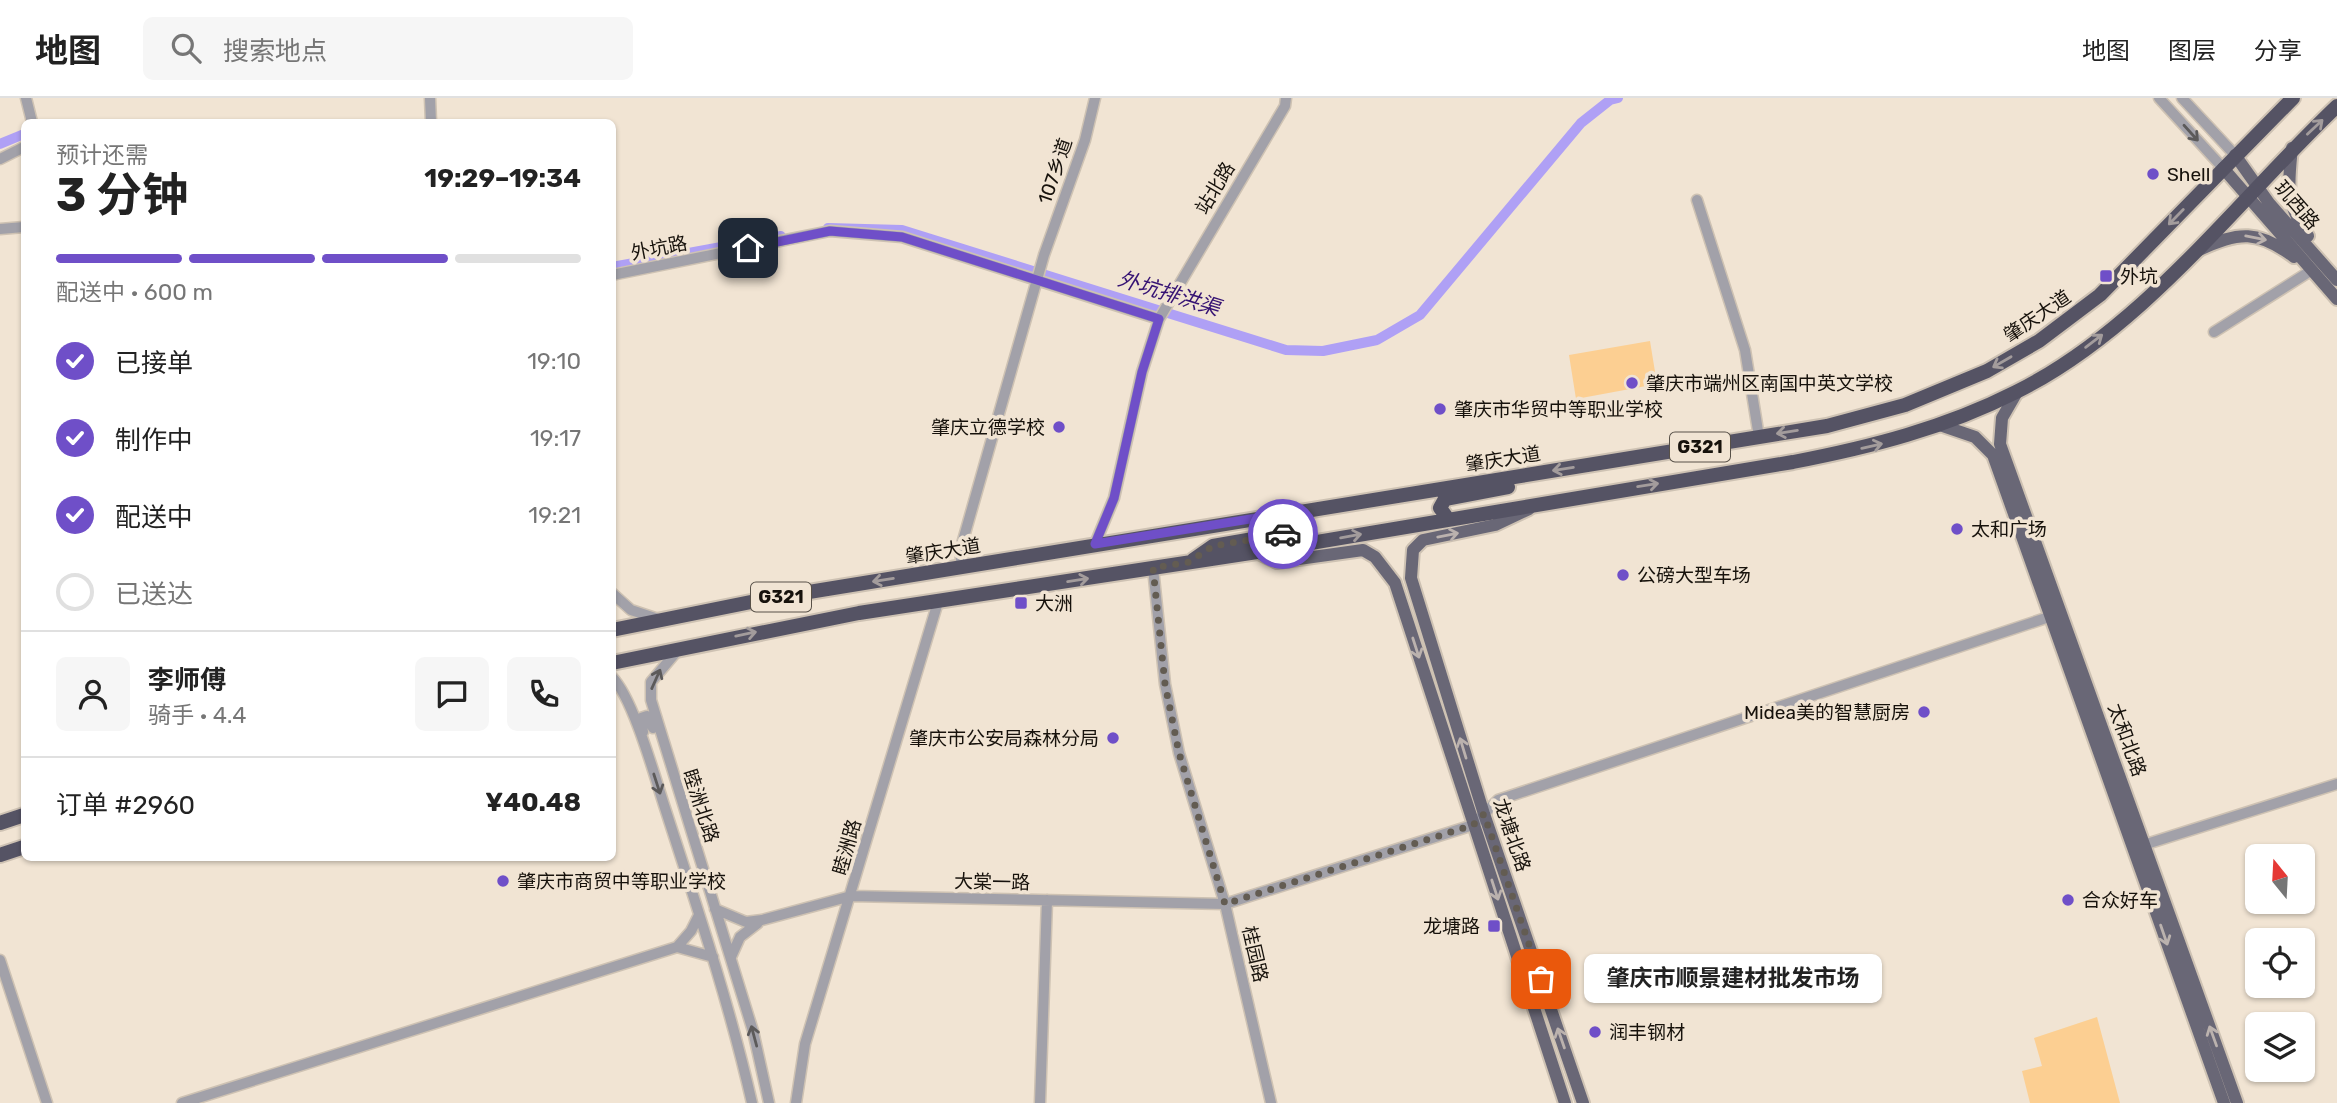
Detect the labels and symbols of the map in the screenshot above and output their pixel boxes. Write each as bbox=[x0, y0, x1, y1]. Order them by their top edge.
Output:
one-way arrow bbox=[2306, 119, 2324, 135]
one-way arrow bbox=[2183, 124, 2199, 142]
street label: 107乡道 bbox=[1033, 135, 1077, 207]
street label: 站北路 bbox=[1190, 158, 1240, 218]
place label: Shell bbox=[2167, 163, 2210, 186]
marker: Shell bbox=[2145, 166, 2161, 182]
street label: 玑西路 bbox=[2270, 176, 2324, 234]
one-way arrow bbox=[2168, 209, 2185, 226]
pin bbox=[718, 218, 778, 278]
street label: 外坑路 bbox=[629, 231, 689, 265]
one-way arrow bbox=[2244, 232, 2267, 245]
place label: 外坑 bbox=[2120, 265, 2158, 288]
water label: 外坑排洪渠 bbox=[1115, 266, 1226, 321]
marker: 外坑 bbox=[2098, 268, 2114, 284]
street label: 肇庆大道 bbox=[1999, 285, 2075, 347]
one-way arrow bbox=[2085, 333, 2103, 348]
one-way arrow bbox=[1993, 355, 2013, 369]
place label: 肇庆市端州区南国中英文学校 bbox=[1646, 372, 1893, 395]
marker: 肇庆市端州区南国中英文学校 bbox=[1624, 375, 1640, 391]
place label: 肇庆市华贸中等职业学校 bbox=[1454, 398, 1663, 421]
marker: 肇庆市华贸中等职业学校 bbox=[1432, 401, 1448, 417]
place label: 肇庆立德学校 bbox=[931, 416, 1045, 439]
marker: 肇庆立德学校 bbox=[1051, 419, 1067, 435]
one-way arrow bbox=[1776, 426, 1799, 439]
road number: G321 bbox=[1670, 432, 1730, 461]
one-way arrow bbox=[1860, 439, 1882, 452]
street label: 肇庆大道 bbox=[1464, 442, 1542, 476]
one-way arrow bbox=[1552, 463, 1575, 476]
one-way arrow bbox=[1636, 478, 1658, 491]
courier bbox=[1248, 499, 1318, 569]
place label: 太和广场 bbox=[1971, 518, 2047, 541]
marker: 太和广场 bbox=[1949, 521, 1965, 537]
one-way arrow bbox=[1436, 527, 1459, 541]
one-way arrow bbox=[1339, 528, 1362, 542]
street label: 肇庆大道 bbox=[904, 534, 982, 568]
place label: 公磅大型车场 bbox=[1637, 564, 1751, 587]
marker: 公磅大型车场 bbox=[1615, 567, 1631, 583]
one-way arrow bbox=[1066, 573, 1089, 586]
one-way arrow bbox=[872, 574, 895, 587]
road number: G321 bbox=[751, 583, 811, 612]
place label: 大洲 bbox=[1035, 592, 1073, 615]
marker: 大洲 bbox=[1013, 595, 1029, 611]
one-way arrow bbox=[734, 627, 757, 641]
one-way arrow bbox=[1410, 637, 1423, 659]
one-way arrow bbox=[650, 669, 663, 690]
street label: 太和北路 bbox=[2103, 700, 2151, 780]
place label: Midea美的智慧厨房 bbox=[1744, 701, 1910, 724]
marker: Midea美的智慧厨房 bbox=[1916, 704, 1932, 720]
place label: 肇庆市公安局森林分局 bbox=[909, 727, 1099, 750]
marker: 肇庆市公安局森林分局 bbox=[1105, 730, 1121, 746]
one-way arrow bbox=[1456, 738, 1469, 760]
street label: 睦洲北路 bbox=[678, 766, 724, 846]
one-way arrow bbox=[652, 773, 665, 795]
street label: 龙塘北路 bbox=[1489, 795, 1535, 875]
street label: 睦洲路 bbox=[828, 816, 866, 878]
north arrow bbox=[2245, 844, 2315, 914]
place label: 肇庆市商贸中等职业学校 bbox=[517, 870, 726, 893]
street label: 大棠一路 bbox=[954, 870, 1030, 894]
marker: 肇庆市商贸中等职业学校 bbox=[495, 873, 511, 889]
one-way arrow bbox=[1490, 879, 1502, 901]
place label: 合众好车 bbox=[2082, 889, 2158, 912]
marker: 合众好车 bbox=[2060, 892, 2076, 908]
place label: 龙塘路 bbox=[1423, 915, 1480, 938]
marker: 龙塘路 bbox=[1486, 918, 1502, 934]
one-way arrow bbox=[2159, 923, 2172, 945]
street label: 桂园路 bbox=[1237, 924, 1273, 984]
pin bbox=[1511, 949, 1571, 1009]
callout: 肇庆市顺景建材批发市场 bbox=[1583, 954, 1880, 1004]
place label: 润丰钢材 bbox=[1609, 1021, 1685, 1044]
marker: 润丰钢材 bbox=[1587, 1024, 1603, 1040]
one-way arrow bbox=[2206, 1025, 2218, 1047]
one-way arrow bbox=[747, 1026, 760, 1048]
one-way arrow bbox=[1554, 1028, 1566, 1050]

